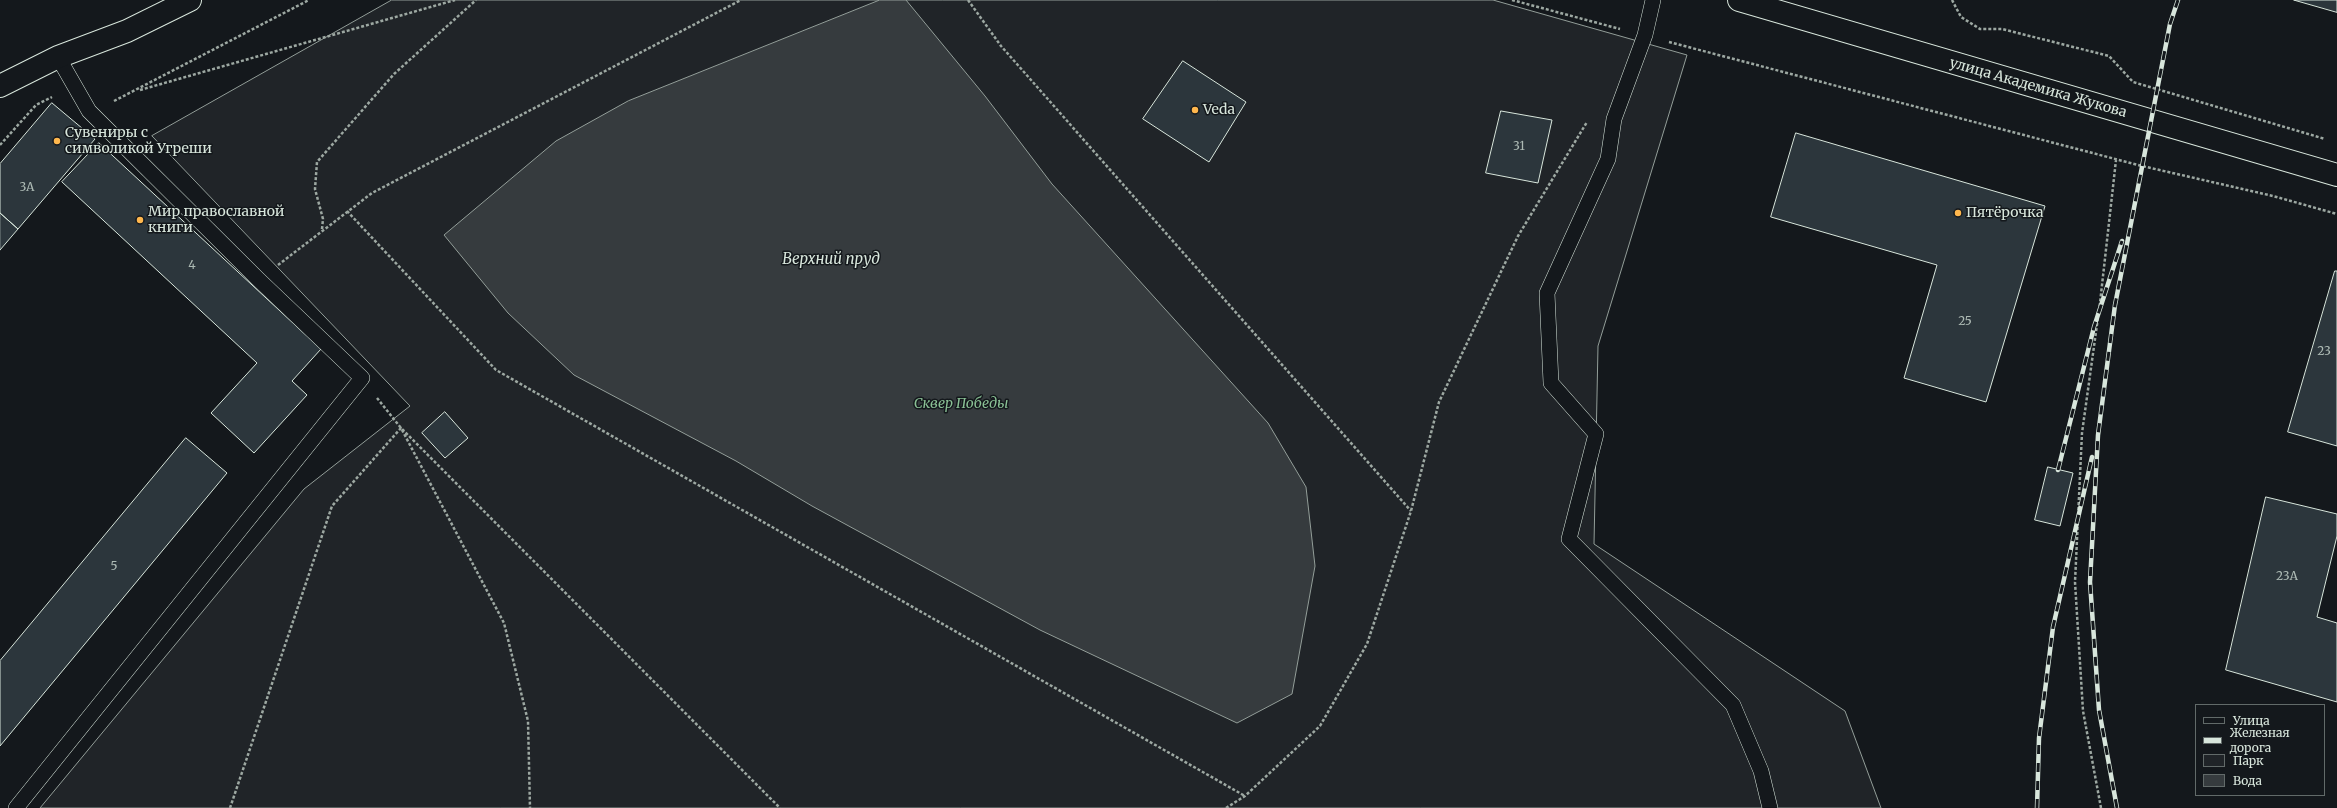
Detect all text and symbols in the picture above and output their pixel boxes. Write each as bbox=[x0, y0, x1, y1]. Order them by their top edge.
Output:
street label: улица Академика Жукова bbox=[1947, 55, 2129, 121]
place label: Veda bbox=[1203, 102, 1235, 118]
marker: Veda bbox=[1190, 105, 1200, 115]
place label: Сувениры с символикой Угреши bbox=[65, 125, 212, 158]
marker: Сувениры с символикой Угреши bbox=[52, 136, 62, 146]
house number: 31 bbox=[1513, 140, 1525, 154]
house number: 3А bbox=[19, 181, 35, 195]
place label: Мир православной книги bbox=[148, 204, 284, 236]
place label: Пятёрочка bbox=[1966, 205, 2043, 221]
marker: Пятёрочка bbox=[1953, 208, 1963, 218]
marker: Мир православной книги bbox=[135, 215, 145, 225]
water label: Верхний пруд bbox=[782, 251, 880, 269]
house number: 4 bbox=[188, 259, 196, 273]
house number: 25 bbox=[1958, 315, 1972, 329]
house number: 23 bbox=[2317, 345, 2331, 359]
park label: Сквер Победы bbox=[914, 396, 1008, 412]
house number: 5 bbox=[110, 560, 118, 574]
house number: 23А bbox=[2276, 570, 2298, 584]
legend bbox=[2195, 704, 2325, 796]
text: Улица bbox=[2233, 713, 2270, 728]
text: Железная дорога bbox=[2230, 725, 2290, 755]
text: Парк bbox=[2233, 753, 2264, 768]
text: Вода bbox=[2233, 773, 2262, 788]

